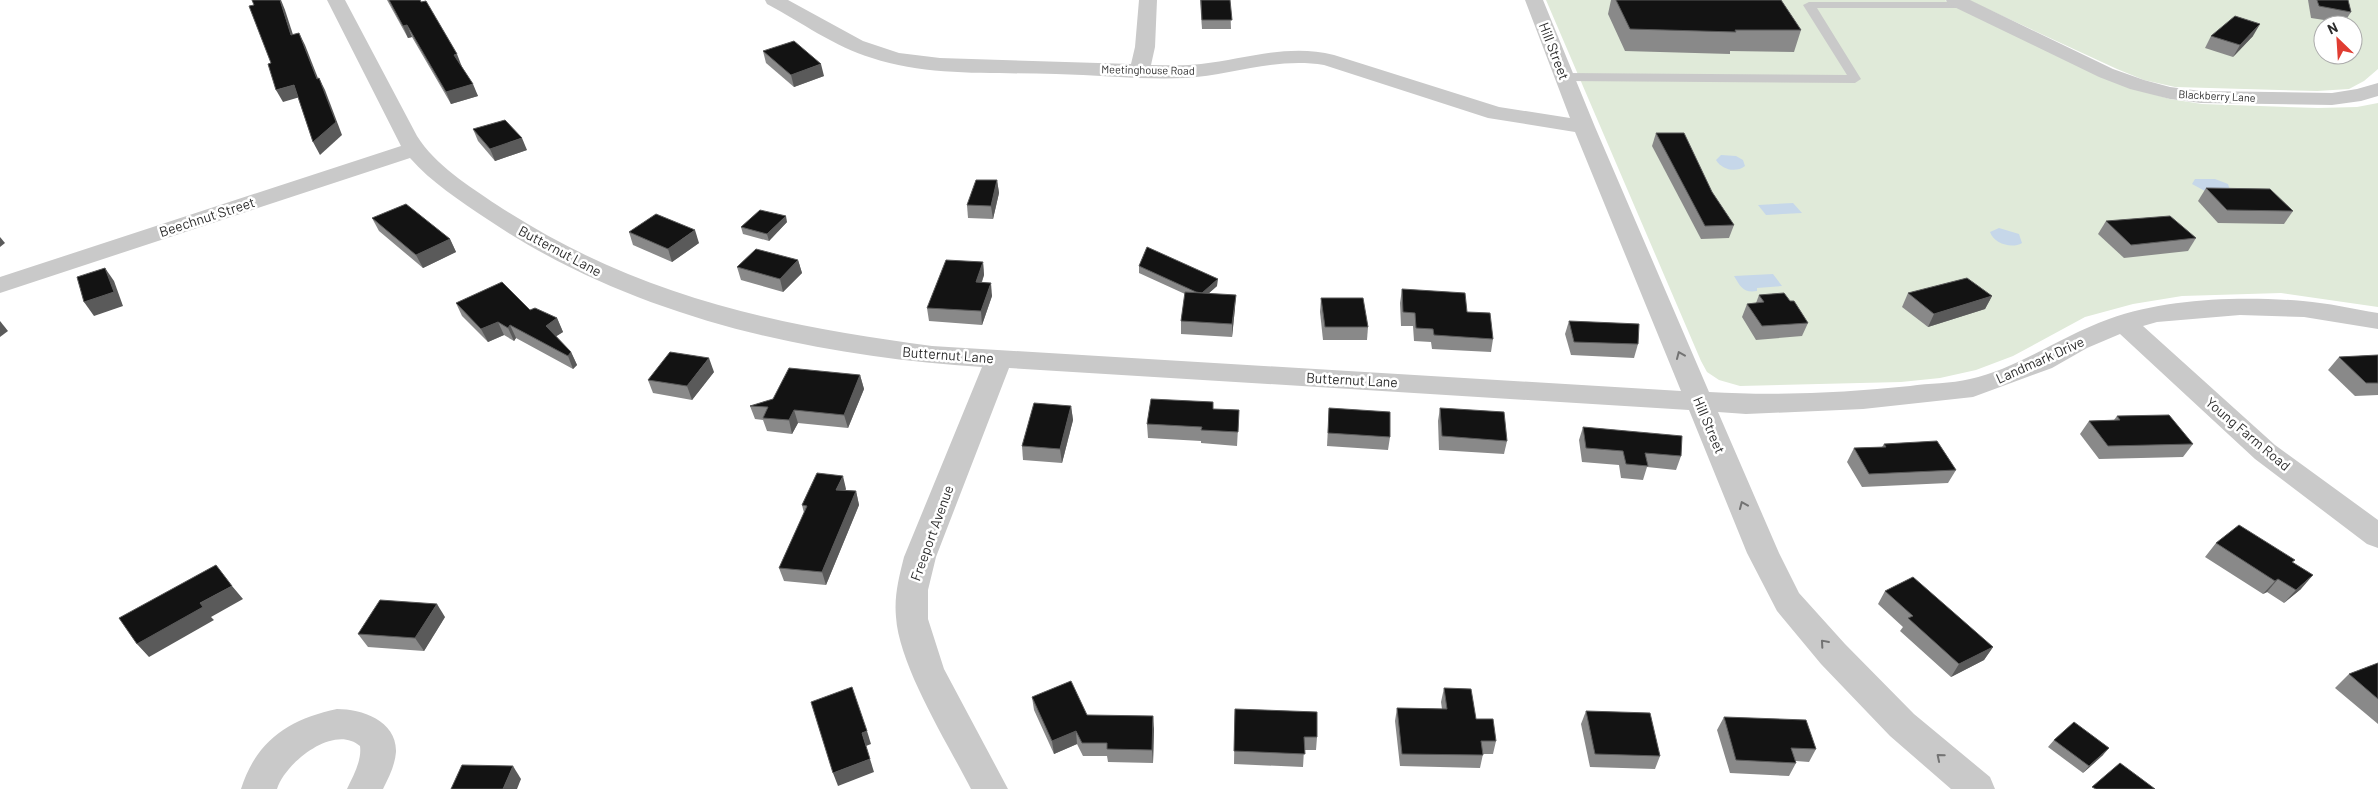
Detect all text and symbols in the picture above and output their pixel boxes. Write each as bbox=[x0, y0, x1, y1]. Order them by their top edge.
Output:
north arrow bbox=[2313, 15, 2363, 65]
text: N bbox=[2324, 18, 2340, 37]
street label: Hill Street bbox=[1536, 20, 1573, 82]
street label: Meetinghouse Road bbox=[1101, 62, 1195, 77]
street label: Blackberry Lane bbox=[2178, 87, 2256, 104]
street label: Beechnut Street bbox=[157, 193, 257, 240]
street label: Butternut Lane bbox=[516, 222, 605, 280]
street label: Landmark Drive bbox=[1993, 332, 2087, 387]
street label: Butternut Lane bbox=[902, 343, 994, 366]
one-way arrow bbox=[1675, 351, 1686, 360]
street label: Butternut Lane bbox=[1306, 369, 1398, 390]
street label: Young Farm Road bbox=[2203, 393, 2294, 474]
street label: Hill Street bbox=[1690, 394, 1729, 456]
street label: Freeport Avenue bbox=[906, 483, 957, 583]
one-way arrow bbox=[1738, 501, 1749, 510]
one-way arrow bbox=[1821, 640, 1830, 649]
one-way arrow bbox=[1936, 754, 1945, 763]

